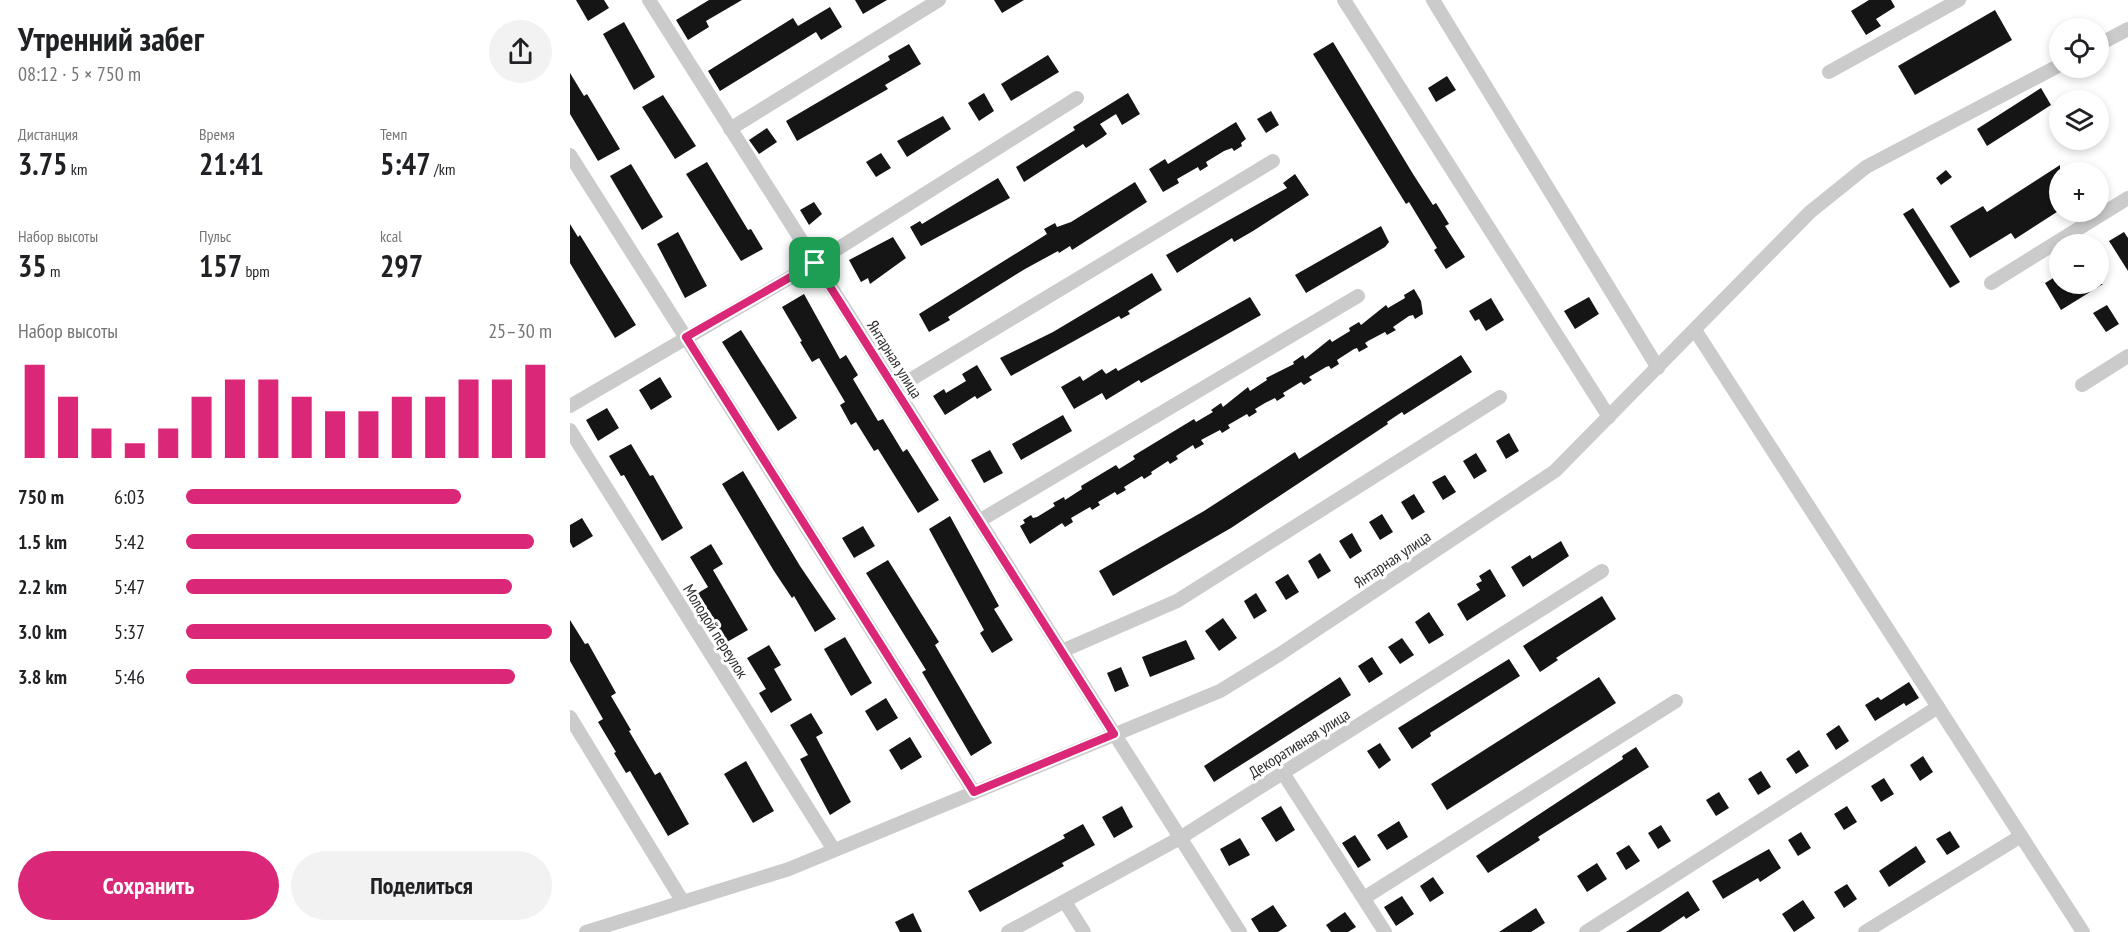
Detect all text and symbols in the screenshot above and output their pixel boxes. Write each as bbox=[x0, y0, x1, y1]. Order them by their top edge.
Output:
text: Утренний забег bbox=[18, 17, 204, 60]
map controls bbox=[2049, 18, 2109, 294]
button: locate bbox=[2049, 18, 2109, 78]
button: share bbox=[489, 20, 552, 83]
text: 08:12 · 5 × 750 m bbox=[18, 61, 141, 87]
button: layers bbox=[2049, 90, 2109, 150]
text: Дистанция bbox=[18, 124, 78, 144]
text: Время bbox=[199, 124, 235, 144]
text: Темп bbox=[380, 124, 407, 144]
text: 3.75 bbox=[18, 144, 67, 183]
text: 21:41 bbox=[199, 144, 264, 183]
text: 5:47 bbox=[380, 144, 431, 183]
text: km bbox=[67, 159, 87, 179]
text: /km bbox=[431, 159, 455, 179]
button: + bbox=[2049, 162, 2109, 222]
text: Набор высоты bbox=[18, 226, 98, 246]
text: Пульс bbox=[199, 226, 231, 246]
text: kcal bbox=[380, 226, 402, 246]
button: − bbox=[2049, 234, 2109, 294]
pin bbox=[789, 237, 840, 288]
text: 35 bbox=[18, 246, 47, 285]
text: 157 bbox=[199, 246, 242, 285]
text: 297 bbox=[380, 246, 423, 285]
icon: arrive bbox=[798, 246, 831, 279]
text: m bbox=[47, 261, 61, 281]
text: bpm bbox=[242, 261, 270, 281]
street label: Янтарная улица bbox=[863, 316, 927, 402]
text: Набор высоты bbox=[18, 318, 118, 344]
text: 25–30 m bbox=[488, 318, 552, 344]
text: 750 m bbox=[18, 484, 64, 510]
text: 6:03 bbox=[114, 484, 145, 510]
street label: Янтарная улица bbox=[1350, 526, 1434, 592]
text: 1.5 km bbox=[18, 529, 67, 555]
text: 5:42 bbox=[114, 529, 145, 555]
text: 2.2 km bbox=[18, 574, 67, 600]
text: 5:47 bbox=[114, 574, 145, 600]
street label: Молодой переулок bbox=[679, 580, 753, 682]
text: 3.0 km bbox=[18, 619, 67, 645]
text: 5:37 bbox=[114, 619, 145, 645]
text: 3.8 km bbox=[18, 664, 67, 690]
text: 5:46 bbox=[114, 664, 145, 690]
street label: Декоративная улица bbox=[1245, 704, 1353, 782]
button: Сохранить bbox=[18, 851, 279, 920]
button: Поделиться bbox=[291, 851, 552, 920]

